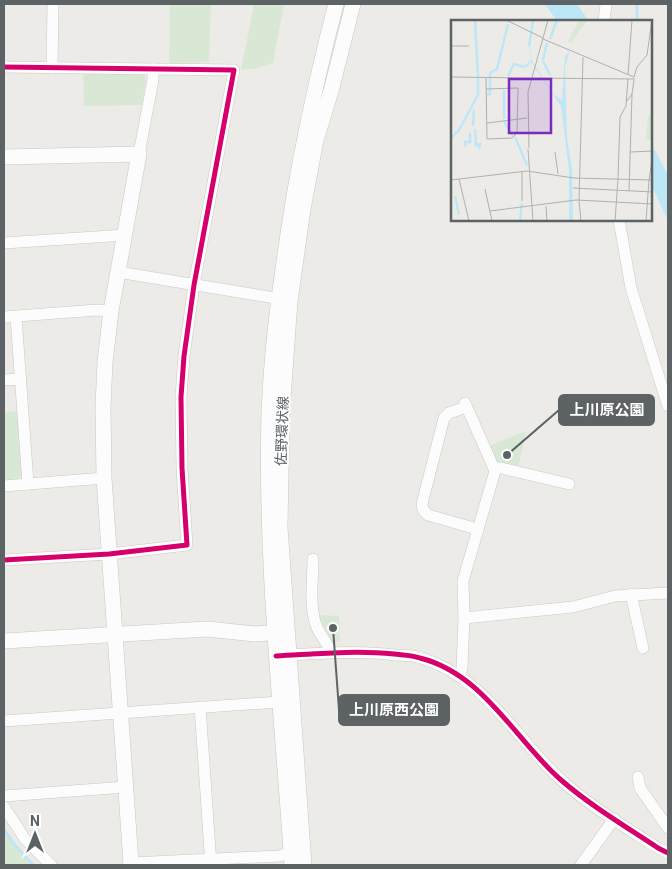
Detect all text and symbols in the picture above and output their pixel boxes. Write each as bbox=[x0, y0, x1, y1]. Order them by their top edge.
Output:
inset map bbox=[451, 20, 652, 221]
callout: 上川原公園 bbox=[559, 395, 654, 425]
street label: 佐野環状線 bbox=[273, 396, 291, 466]
text: 上川原公園 bbox=[569, 401, 645, 419]
callout: 上川原西公園 bbox=[339, 695, 449, 725]
text: 上川原西公園 bbox=[349, 701, 439, 719]
north arrow bbox=[10, 809, 60, 859]
text: N bbox=[30, 813, 40, 829]

